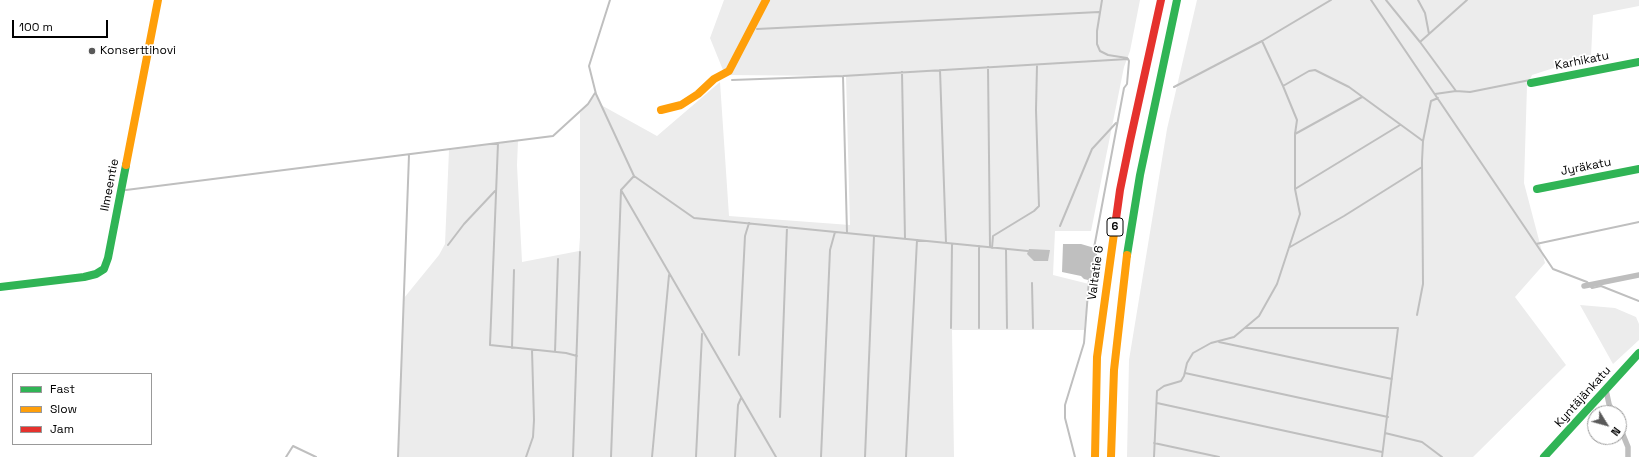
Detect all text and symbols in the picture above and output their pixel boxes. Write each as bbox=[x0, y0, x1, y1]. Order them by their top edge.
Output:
scale bar bbox=[14, 12, 110, 38]
text: 100 m bbox=[19, 19, 53, 35]
place label: Konserttihovi bbox=[100, 44, 176, 58]
marker: Konserttihovi bbox=[87, 46, 97, 56]
street label: Karhikatu bbox=[1554, 49, 1610, 73]
street label: Jyräkatu bbox=[1560, 155, 1612, 179]
street label: Ilmeentie bbox=[98, 158, 122, 212]
road number: 6 bbox=[1107, 218, 1123, 236]
street label: Valtatie 6 bbox=[1085, 245, 1107, 301]
street label: Kyntäjänkatu bbox=[1552, 364, 1614, 430]
legend bbox=[12, 373, 152, 445]
text: Fast bbox=[50, 381, 75, 397]
text: Slow bbox=[50, 401, 77, 417]
north arrow bbox=[1587, 405, 1627, 445]
text: Jam bbox=[50, 421, 74, 437]
text: N bbox=[1608, 424, 1624, 439]

